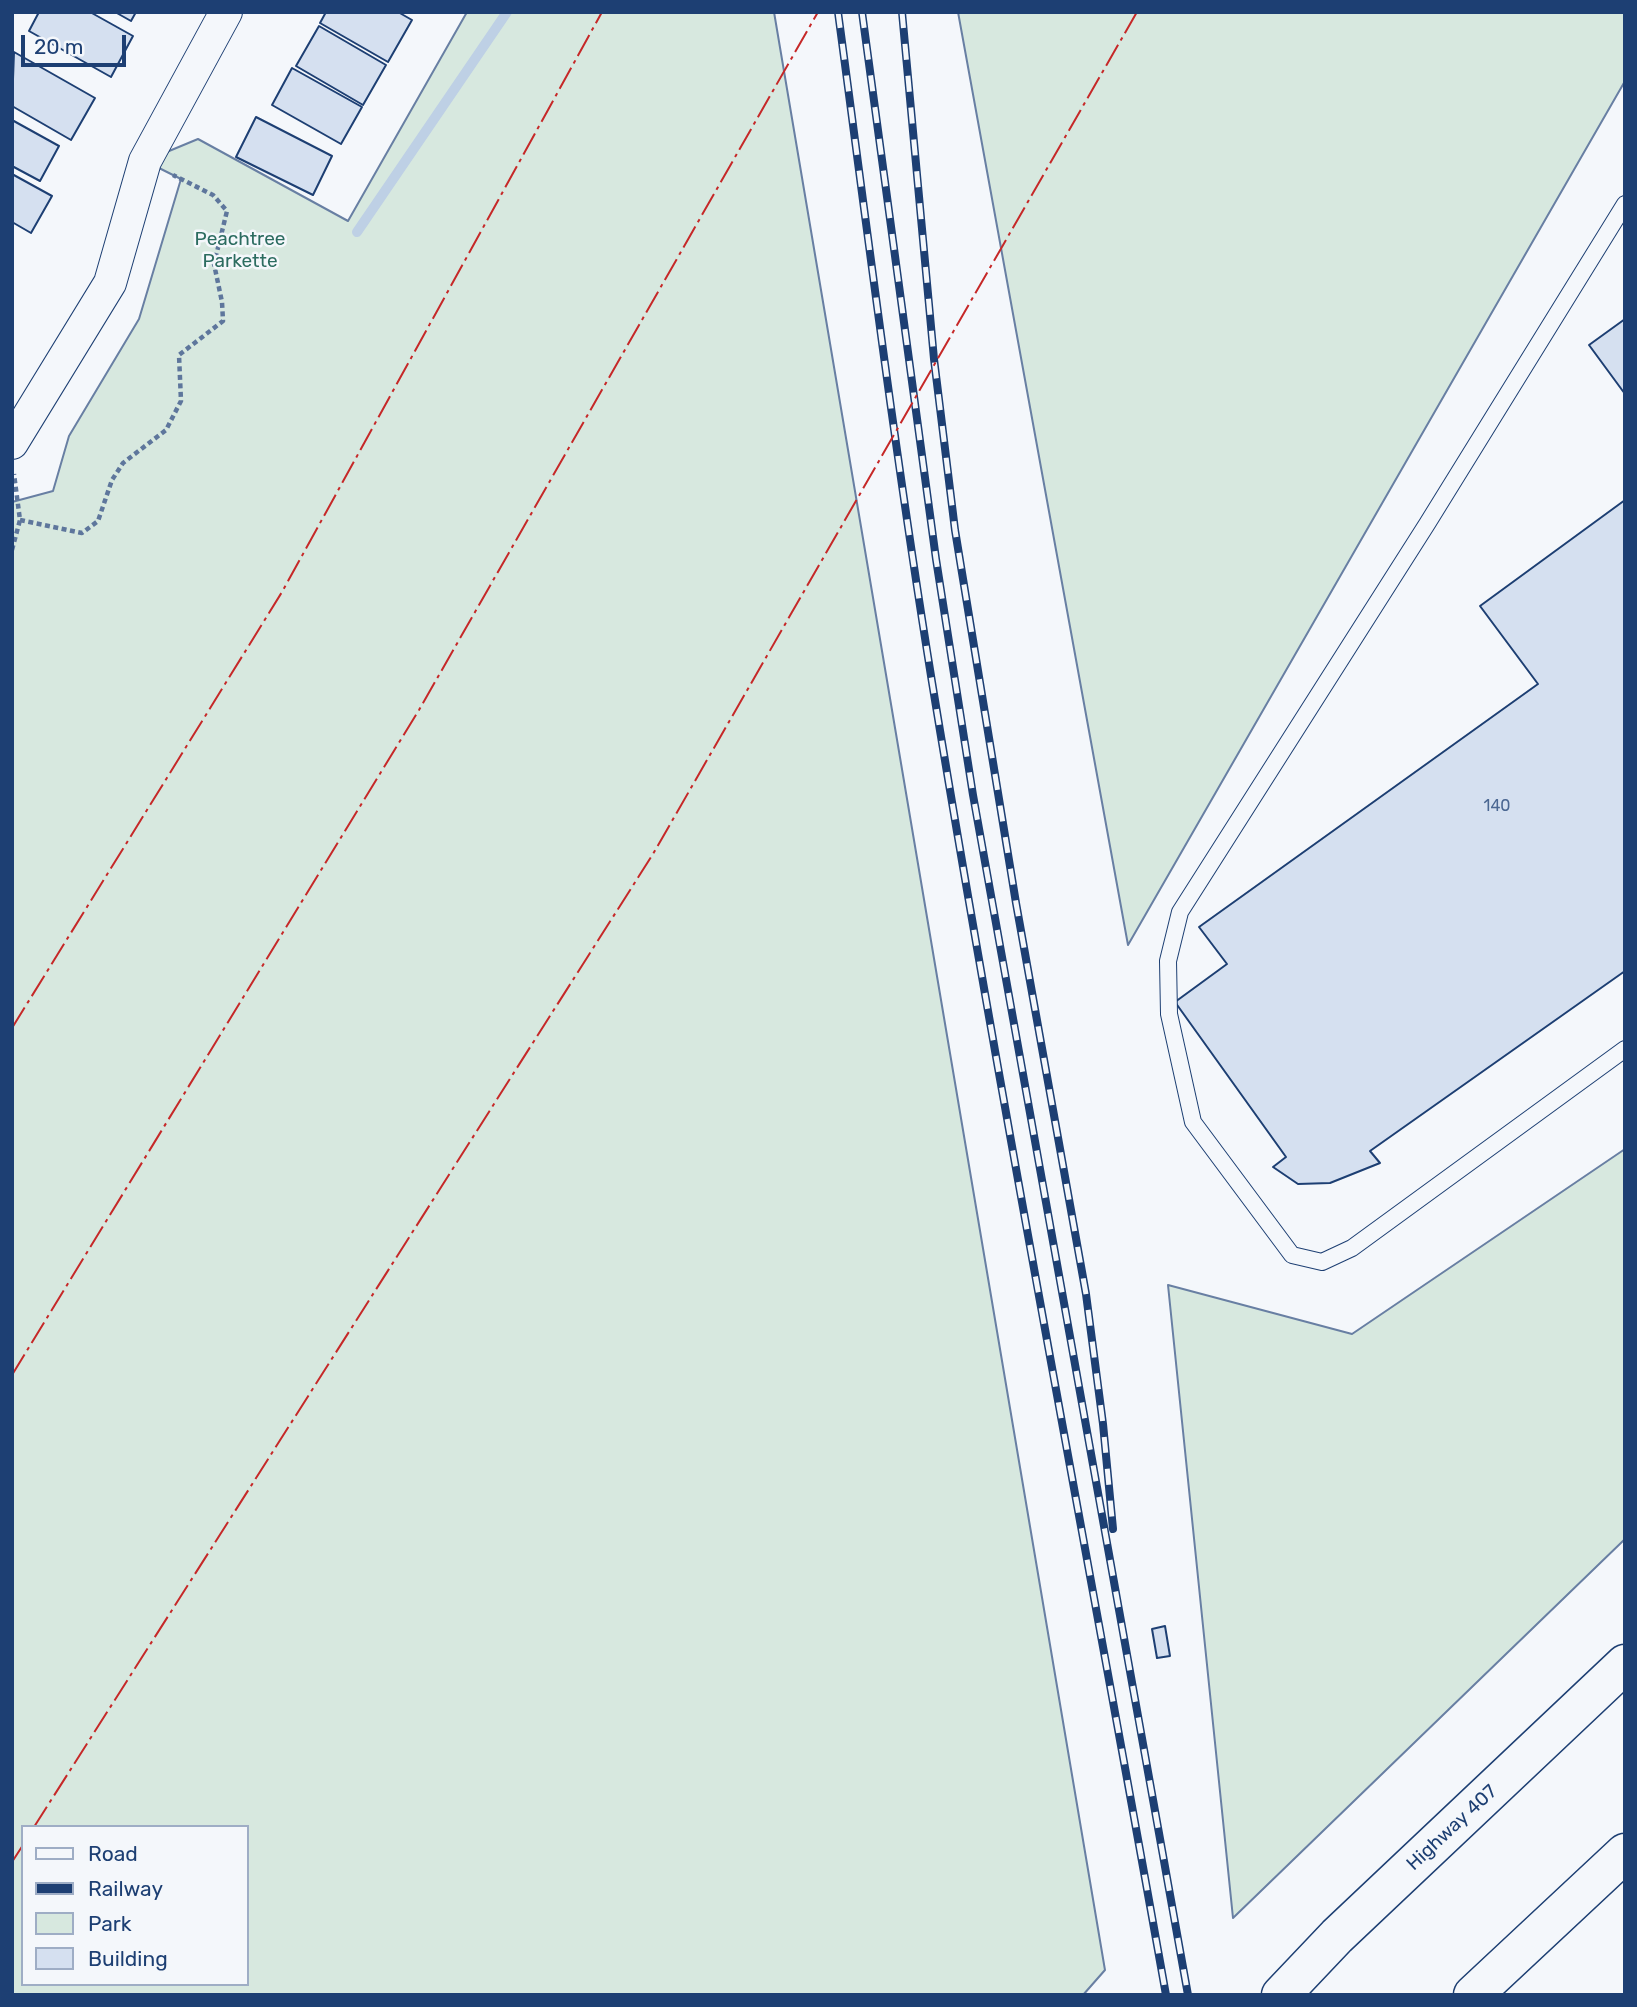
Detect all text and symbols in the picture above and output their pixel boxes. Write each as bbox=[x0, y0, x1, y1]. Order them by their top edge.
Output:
scale bar bbox=[24, 21, 130, 65]
text: 20 m bbox=[34, 34, 83, 59]
park label: Peachtree Parkette bbox=[195, 229, 285, 273]
house number: 140 bbox=[1484, 796, 1510, 816]
street label: Highway 407 bbox=[1402, 1780, 1502, 1876]
legend bbox=[21, 1825, 248, 1986]
text: Road bbox=[88, 1841, 138, 1866]
text: Railway bbox=[88, 1876, 163, 1901]
text: Park bbox=[88, 1911, 132, 1936]
text: Building bbox=[88, 1946, 168, 1971]

